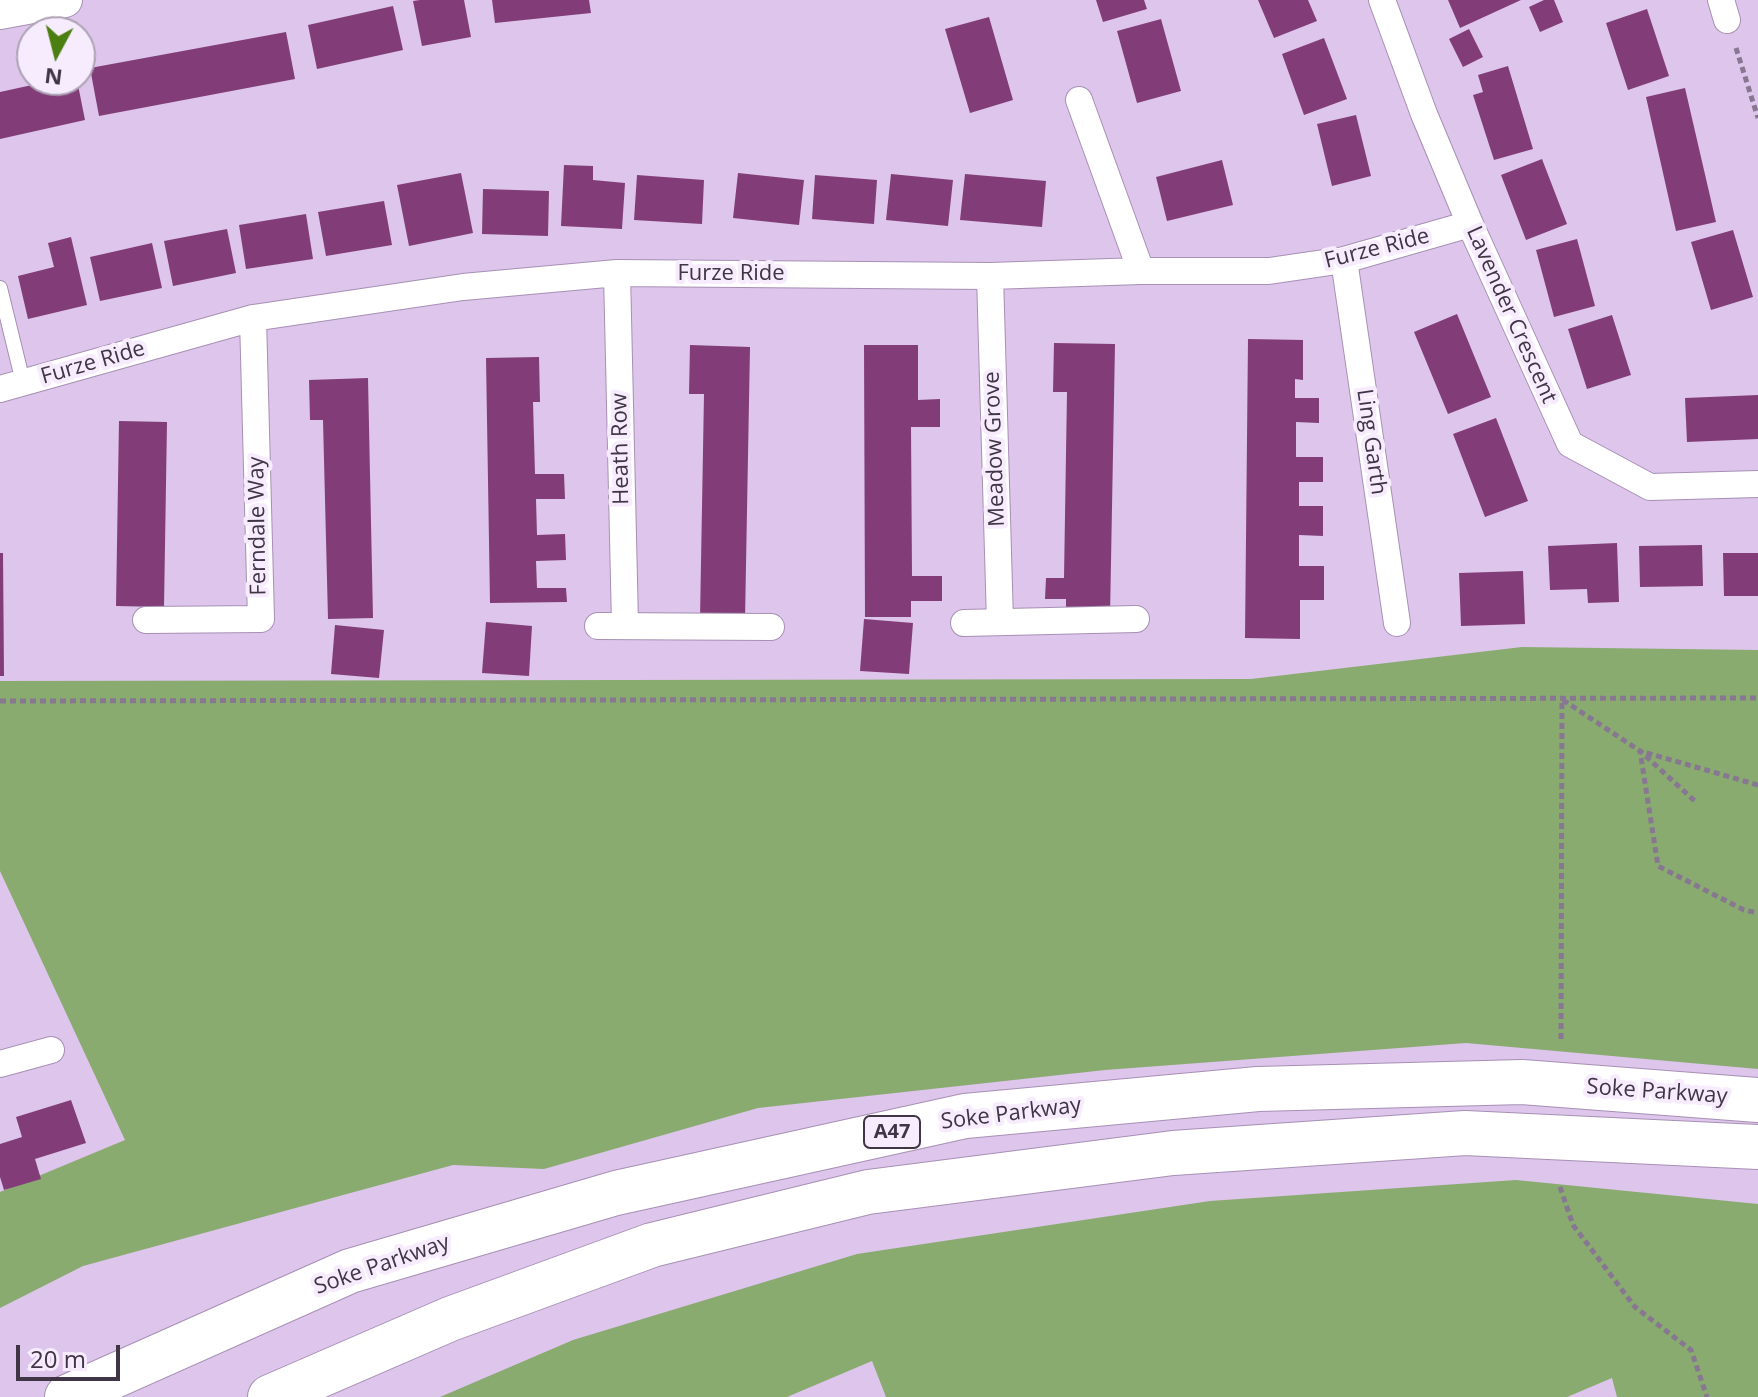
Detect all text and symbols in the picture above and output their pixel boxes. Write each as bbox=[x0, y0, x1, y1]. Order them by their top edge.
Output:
north arrow bbox=[16, 16, 96, 96]
text: N bbox=[43, 62, 64, 94]
street label: Lavender Crescent bbox=[1460, 222, 1562, 408]
street label: Furze Ride bbox=[1322, 223, 1432, 275]
street label: Furze Ride bbox=[677, 261, 785, 287]
street label: Furze Ride bbox=[38, 336, 148, 390]
street label: Meadow Grove bbox=[979, 371, 1011, 527]
street label: Ling Garth bbox=[1351, 387, 1391, 497]
street label: Heath Row bbox=[607, 393, 635, 505]
street label: Ferndale Way bbox=[244, 456, 272, 596]
street label: Soke Parkway bbox=[1586, 1074, 1728, 1110]
street label: Soke Parkway bbox=[939, 1092, 1083, 1136]
road number: A47 bbox=[864, 1116, 920, 1148]
street label: Soke Parkway bbox=[311, 1230, 453, 1300]
scale bar bbox=[20, 1329, 124, 1379]
text: 20 m bbox=[30, 1342, 86, 1375]

